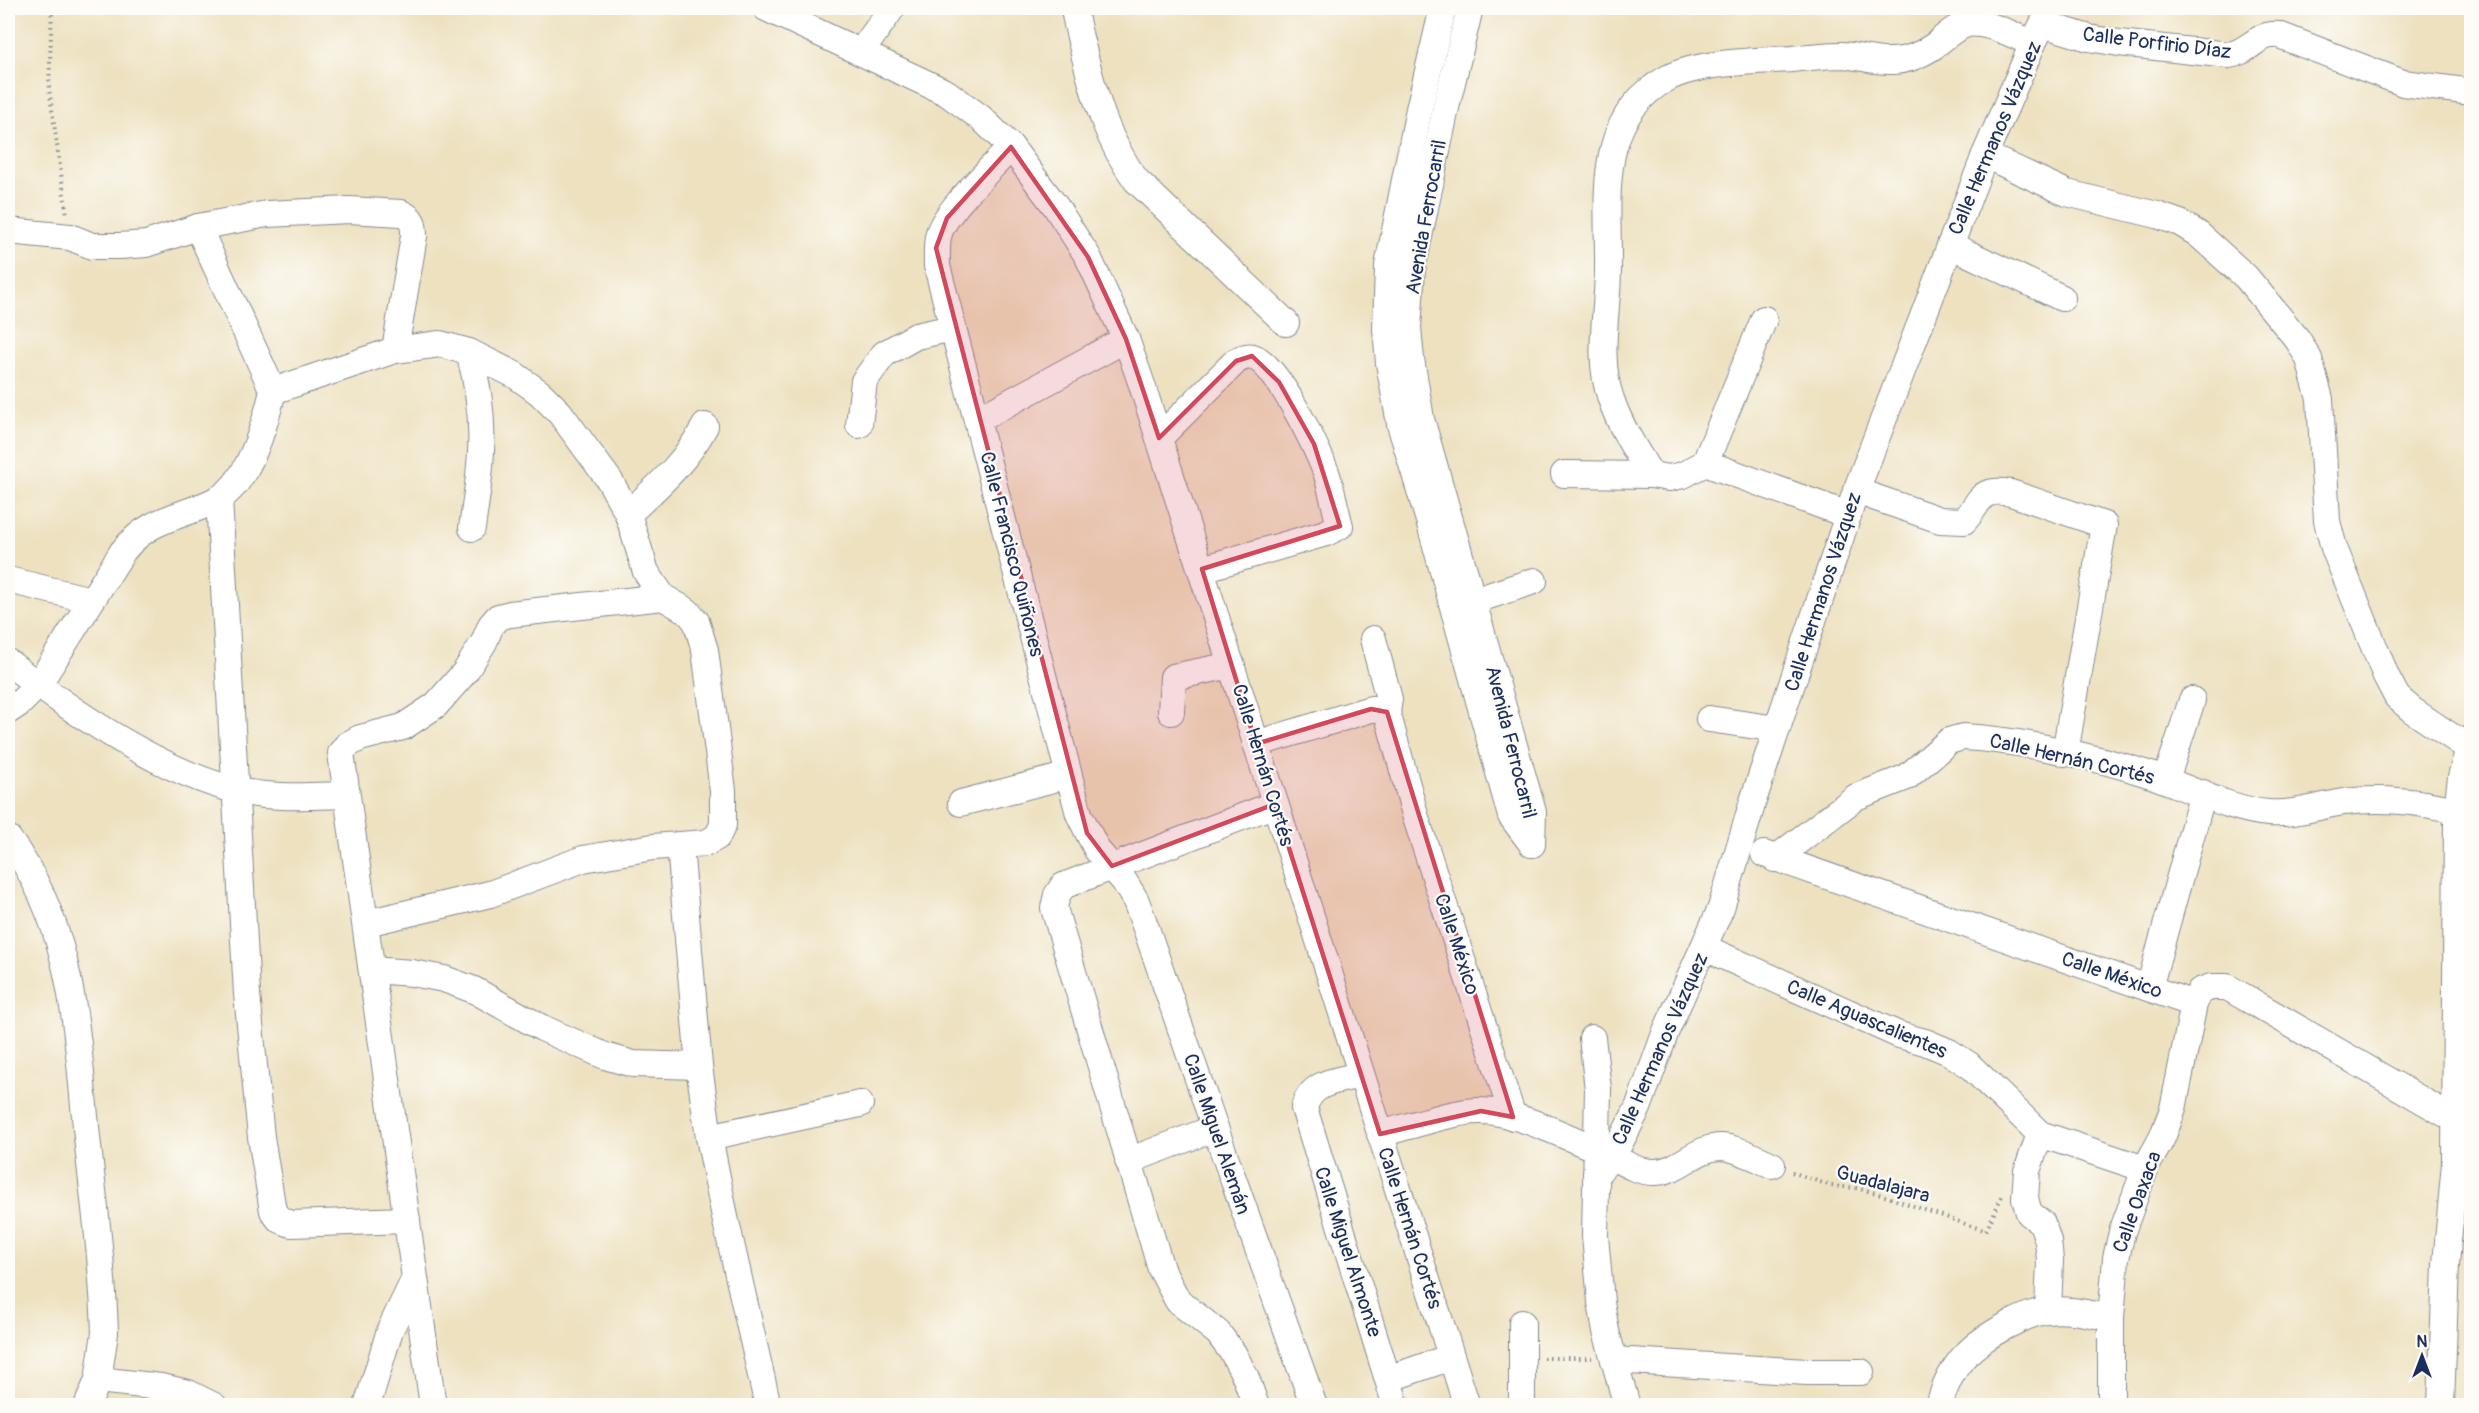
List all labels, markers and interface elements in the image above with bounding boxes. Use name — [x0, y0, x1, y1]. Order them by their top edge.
street label: Calle Porfirio Díaz — [2081, 21, 2233, 65]
street label: Calle Hermanos Vázquez — [1943, 37, 2047, 239]
street label: Avenida Ferrocarril — [1400, 138, 1452, 296]
street label: Calle Francisco Quiñones — [974, 449, 1050, 659]
street label: Calle Hermanos Vázquez — [1779, 489, 1867, 695]
street label: Avenida Ferrocarril — [1480, 663, 1542, 821]
street label: Calle Hernán Cortés — [1226, 681, 1300, 849]
street label: Calle Hernán Cortés — [1987, 728, 2157, 790]
street label: Calle México — [1429, 890, 1485, 998]
street label: Calle México — [2058, 946, 2166, 1004]
street label: Calle Hermanos Vázquez — [1606, 949, 1714, 1149]
street label: Calle Aguascalientes — [1783, 974, 1951, 1064]
street label: Calle Miguel Alemán — [1178, 1050, 1256, 1218]
street label: Calle Hernán Cortés — [1372, 1144, 1448, 1312]
street label: Calle Oaxaca — [2107, 1148, 2167, 1256]
street label: Guadalajara — [1833, 1159, 1933, 1209]
street label: Calle Miguel Almonte — [1309, 1164, 1387, 1340]
north arrow — [2392, 1326, 2452, 1386]
text: N — [2417, 1332, 2428, 1352]

